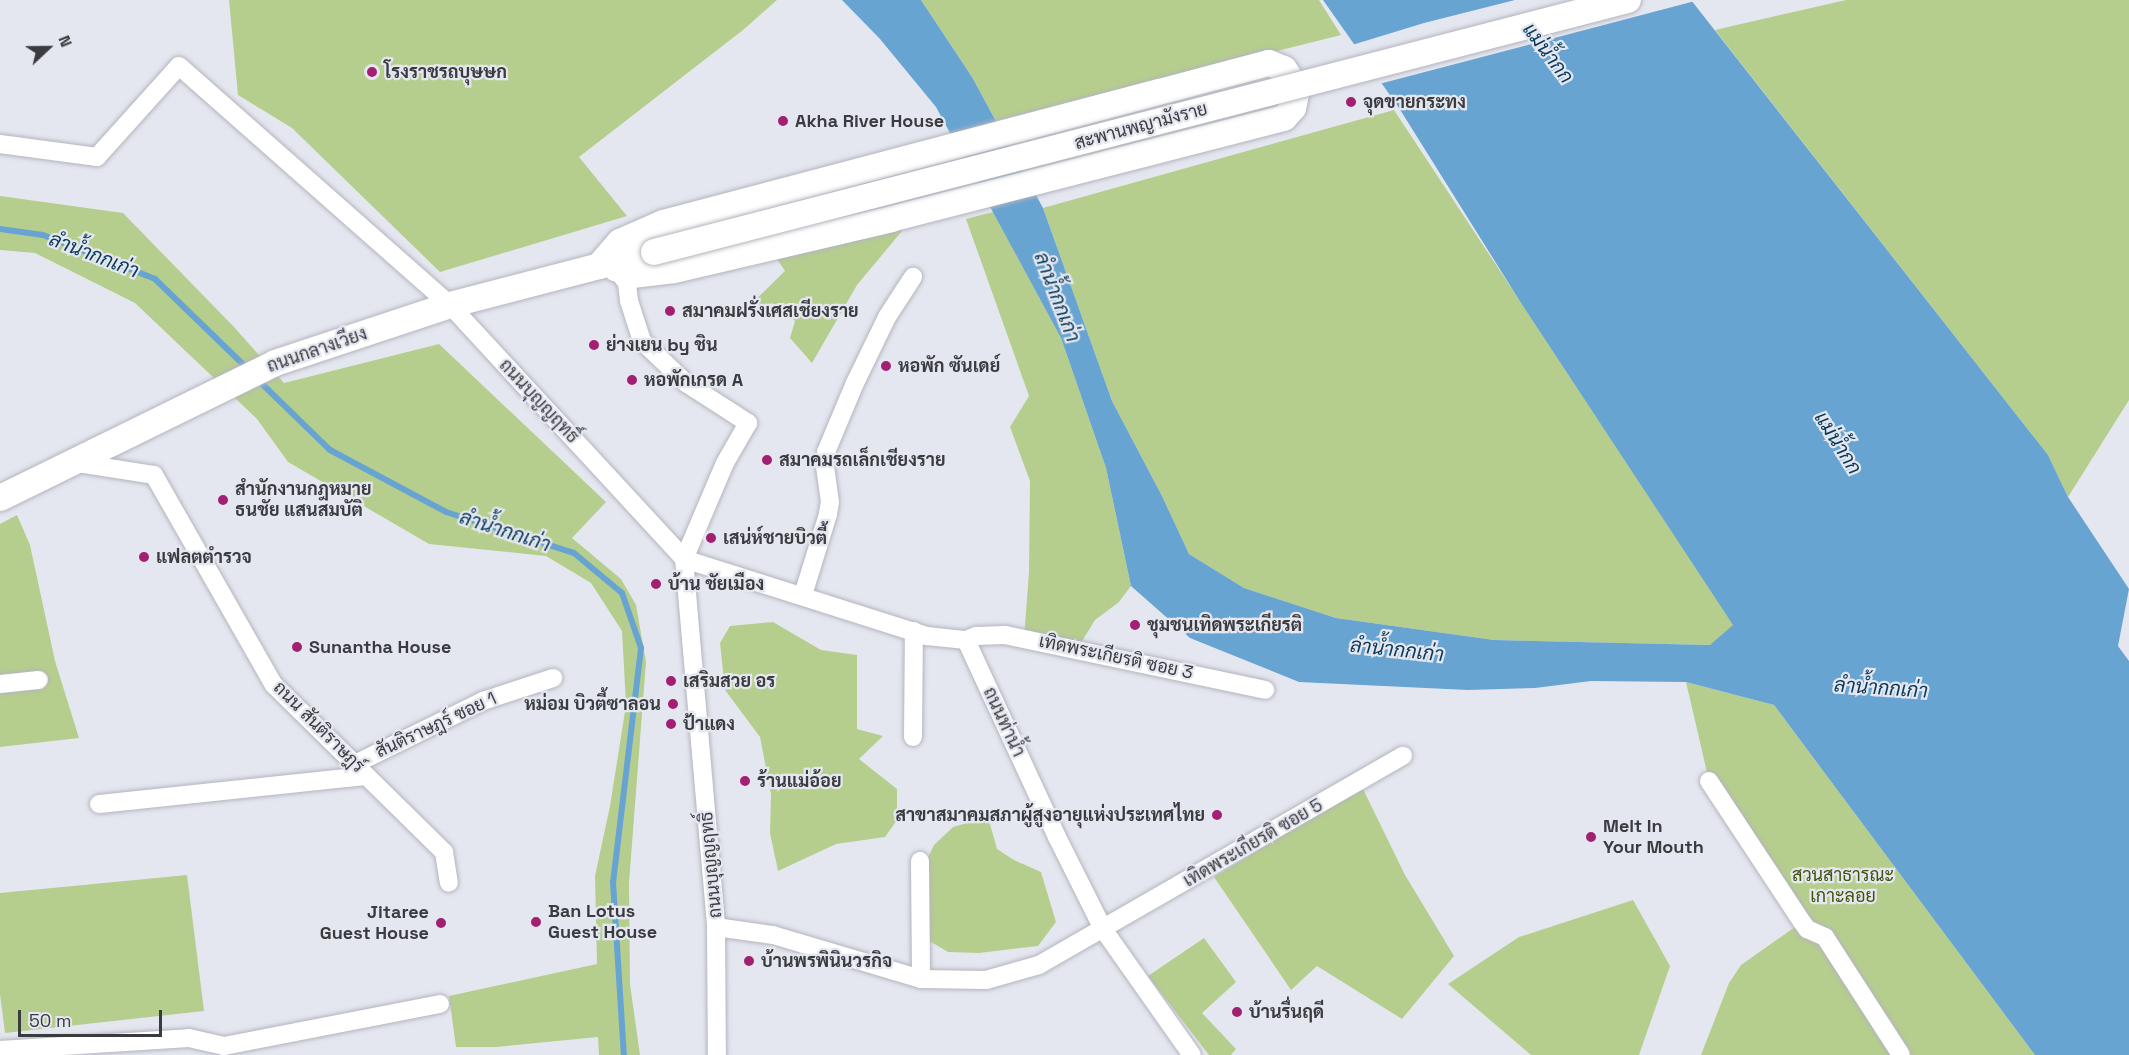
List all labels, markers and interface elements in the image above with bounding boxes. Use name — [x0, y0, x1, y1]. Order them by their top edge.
north arrow — [18, 18, 78, 78]
water label: แม่น้ำกก — [1518, 18, 1578, 88]
text: N — [53, 32, 77, 50]
place label: โรงราชรถบุษษก — [384, 61, 507, 83]
marker: โรงราชรถบุษษก — [365, 65, 379, 79]
place label: จุดขายกระทง — [1363, 91, 1466, 113]
marker: จุดขายกระทง — [1344, 95, 1358, 109]
street label: สะพานพญามังราย — [1072, 98, 1210, 154]
place label: Akha River House — [795, 110, 944, 132]
marker: Akha River House — [776, 114, 790, 128]
water label: ลำน้ำกกเก่า — [46, 227, 142, 283]
water label: ลำน้ำกกเก่า — [1029, 249, 1085, 345]
place label: สมาคมฝรั่งเศสเชียงราย — [682, 300, 859, 322]
marker: สมาคมฝรั่งเศสเชียงราย — [663, 304, 677, 318]
street label: ถนนกลางเวียง — [264, 323, 370, 377]
place label: ย่างเยน by ชิน — [606, 334, 718, 356]
marker: ย่างเยน by ชิน — [587, 338, 601, 352]
street label: ถนนบุญญฤทธิ์ — [495, 355, 583, 447]
place label: หอพัก ซันเดย์ — [898, 355, 1000, 377]
marker: หอพัก ซันเดย์ — [879, 359, 893, 373]
place label: หอพักเกรด A — [644, 369, 743, 391]
marker: หอพักเกรด A — [625, 373, 639, 387]
water label: แม่น้ำกก — [1809, 407, 1867, 479]
place label: สมาคมรถเล็กเชียงราย — [779, 449, 946, 471]
marker: สมาคมรถเล็กเชียงราย — [760, 453, 774, 467]
place label: สำนักงานกฎหมาย ธนชัย แสนสมบัติ — [235, 479, 372, 522]
marker: สำนักงานกฎหมาย ธนชัย แสนสมบัติ — [216, 493, 230, 507]
water label: ลำน้ำกกเก่า — [456, 505, 554, 557]
place label: เสน่ห์ชายบิวตี้ — [723, 527, 827, 549]
marker: เสน่ห์ชายบิวตี้ — [704, 531, 718, 545]
place label: แฟลตตำรวจ — [156, 546, 252, 568]
marker: แฟลตตำรวจ — [137, 550, 151, 564]
place label: บ้าน ชัยเมือง — [668, 573, 764, 595]
marker: บ้าน ชัยเมือง — [649, 577, 663, 591]
place label: ชุมชนเทิดพระเกียรติ — [1147, 614, 1302, 636]
marker: ชุมชนเทิดพระเกียรติ — [1128, 618, 1142, 632]
street label: เทิดพระเกียรติ ซอย 3 — [1037, 630, 1195, 684]
water label: ลำน้ำกกเก่า — [1349, 633, 1445, 667]
place label: Sunantha House — [309, 636, 451, 658]
marker: Sunantha House — [290, 640, 304, 654]
place label: เสริมสวย อร — [683, 670, 775, 692]
water label: ลำน้ำกกเก่า — [1833, 673, 1929, 703]
marker: เสริมสวย อร — [664, 674, 678, 688]
street label: ถนน สันติราษฎร์ — [269, 677, 369, 777]
street label: ถนนท่าน้ำ — [979, 684, 1029, 760]
street label: สันติราษฎร์ ซอย 1 — [372, 688, 500, 762]
place label: หม่อม บิวตี้ซาลอน — [524, 693, 661, 715]
marker: หม่อม บิวตี้ซาลอน — [666, 697, 680, 711]
place label: ป้าแดง — [683, 713, 735, 735]
marker: ป้าแดง — [664, 717, 678, 731]
place label: ร้านแม่อ้อย — [757, 770, 841, 792]
marker: ร้านแม่อ้อย — [738, 774, 752, 788]
street label: เทิดพระเกียรติ ซอย 5 — [1180, 794, 1326, 892]
place label: สาขาสมาคมสภาผู้สูงอายุแห่งประเทศไทย — [895, 804, 1205, 826]
marker: สาขาสมาคมสภาผู้สูงอายุแห่งประเทศไทย — [1210, 808, 1224, 822]
street label: ถนนบุญญฤทธิ์ — [696, 811, 726, 919]
place label: Melt In Your Mouth — [1603, 816, 1704, 858]
marker: Melt In Your Mouth — [1584, 830, 1598, 844]
park label: สวนสาธารณะ เกาะลอย — [1792, 865, 1894, 908]
place label: Ban Lotus Guest House — [548, 901, 657, 944]
place label: Jitaree Guest House — [320, 902, 429, 944]
marker: Ban Lotus Guest House — [529, 915, 543, 929]
marker: Jitaree Guest House — [434, 916, 448, 930]
place label: บ้านพรพินินวรกิจ — [761, 950, 892, 972]
marker: บ้านพรพินินวรกิจ — [742, 954, 756, 968]
scale bar — [21, 998, 165, 1036]
place label: บ้านรื่นฤดี — [1249, 1001, 1324, 1023]
marker: บ้านรื่นฤดี — [1230, 1005, 1244, 1019]
text: 50 m — [29, 1009, 71, 1032]

